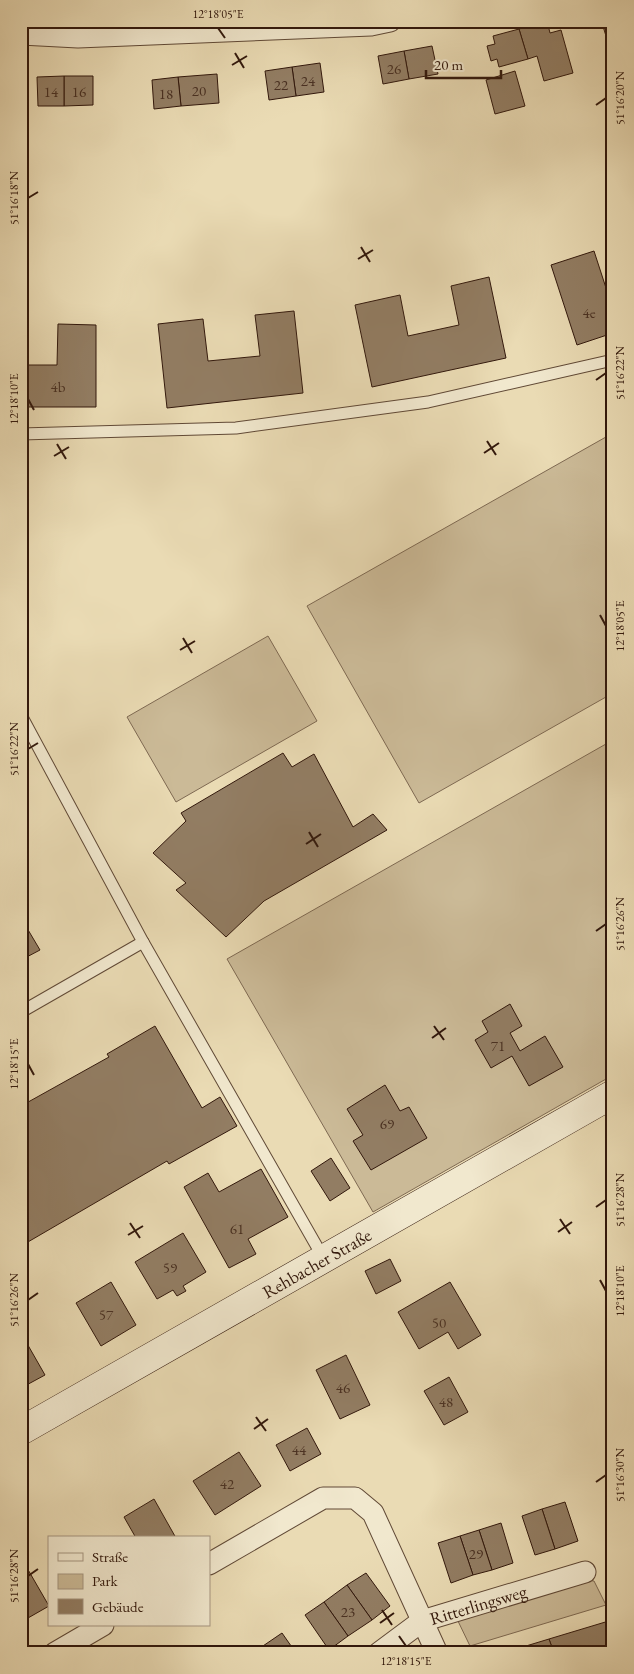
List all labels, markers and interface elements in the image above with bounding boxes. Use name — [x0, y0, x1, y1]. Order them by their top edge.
text: 12°18'05"E — [192, 6, 244, 22]
scale bar — [426, 48, 502, 80]
text: 20 m — [434, 55, 463, 74]
house number: 26 — [387, 59, 401, 78]
house number: 24 — [301, 71, 316, 90]
text: 51°16'20"N — [612, 71, 628, 125]
house number: 22 — [274, 75, 289, 94]
house number: 20 — [192, 81, 206, 100]
house number: 14 — [44, 82, 59, 101]
house number: 16 — [72, 82, 86, 101]
house number: 18 — [159, 84, 173, 103]
text: 51°16'18"N — [6, 171, 22, 225]
house number: 4e — [582, 303, 596, 322]
text: 51°16'22"N — [612, 346, 628, 400]
text: 12°18'10"E — [6, 373, 22, 425]
house number: 4b — [51, 377, 66, 396]
text: 12°18'05"E — [612, 600, 628, 652]
text: 51°16'22"N — [6, 722, 22, 776]
text: 51°16'26"N — [612, 897, 628, 951]
house number: 71 — [491, 1036, 505, 1055]
text: 12°18'15"E — [6, 1038, 22, 1090]
house number: 69 — [380, 1114, 394, 1133]
text: 51°16'28"N — [612, 1173, 628, 1227]
house number: 61 — [230, 1219, 244, 1238]
street label: Rehbacher Straße — [258, 1223, 375, 1303]
house number: 59 — [163, 1258, 177, 1277]
text: 12°18'10"E — [612, 1265, 628, 1317]
text: 51°16'26"N — [6, 1273, 22, 1327]
house number: 57 — [99, 1305, 114, 1324]
house number: 50 — [432, 1313, 446, 1332]
house number: 46 — [336, 1378, 350, 1397]
house number: 48 — [439, 1392, 453, 1411]
house number: 44 — [292, 1440, 307, 1459]
text: 51°16'30"N — [612, 1448, 628, 1502]
house number: 42 — [220, 1474, 235, 1493]
legend — [48, 1536, 210, 1626]
house number: 29 — [469, 1544, 483, 1563]
text: Straße — [92, 1547, 128, 1566]
text: 51°16'28"N — [6, 1549, 22, 1603]
text: Park — [92, 1571, 119, 1590]
street label: Ritterlingsweg — [427, 1579, 529, 1630]
text: Gebäude — [92, 1597, 144, 1616]
house number: 23 — [341, 1602, 355, 1621]
text: 12°18'15"E — [380, 1653, 432, 1669]

